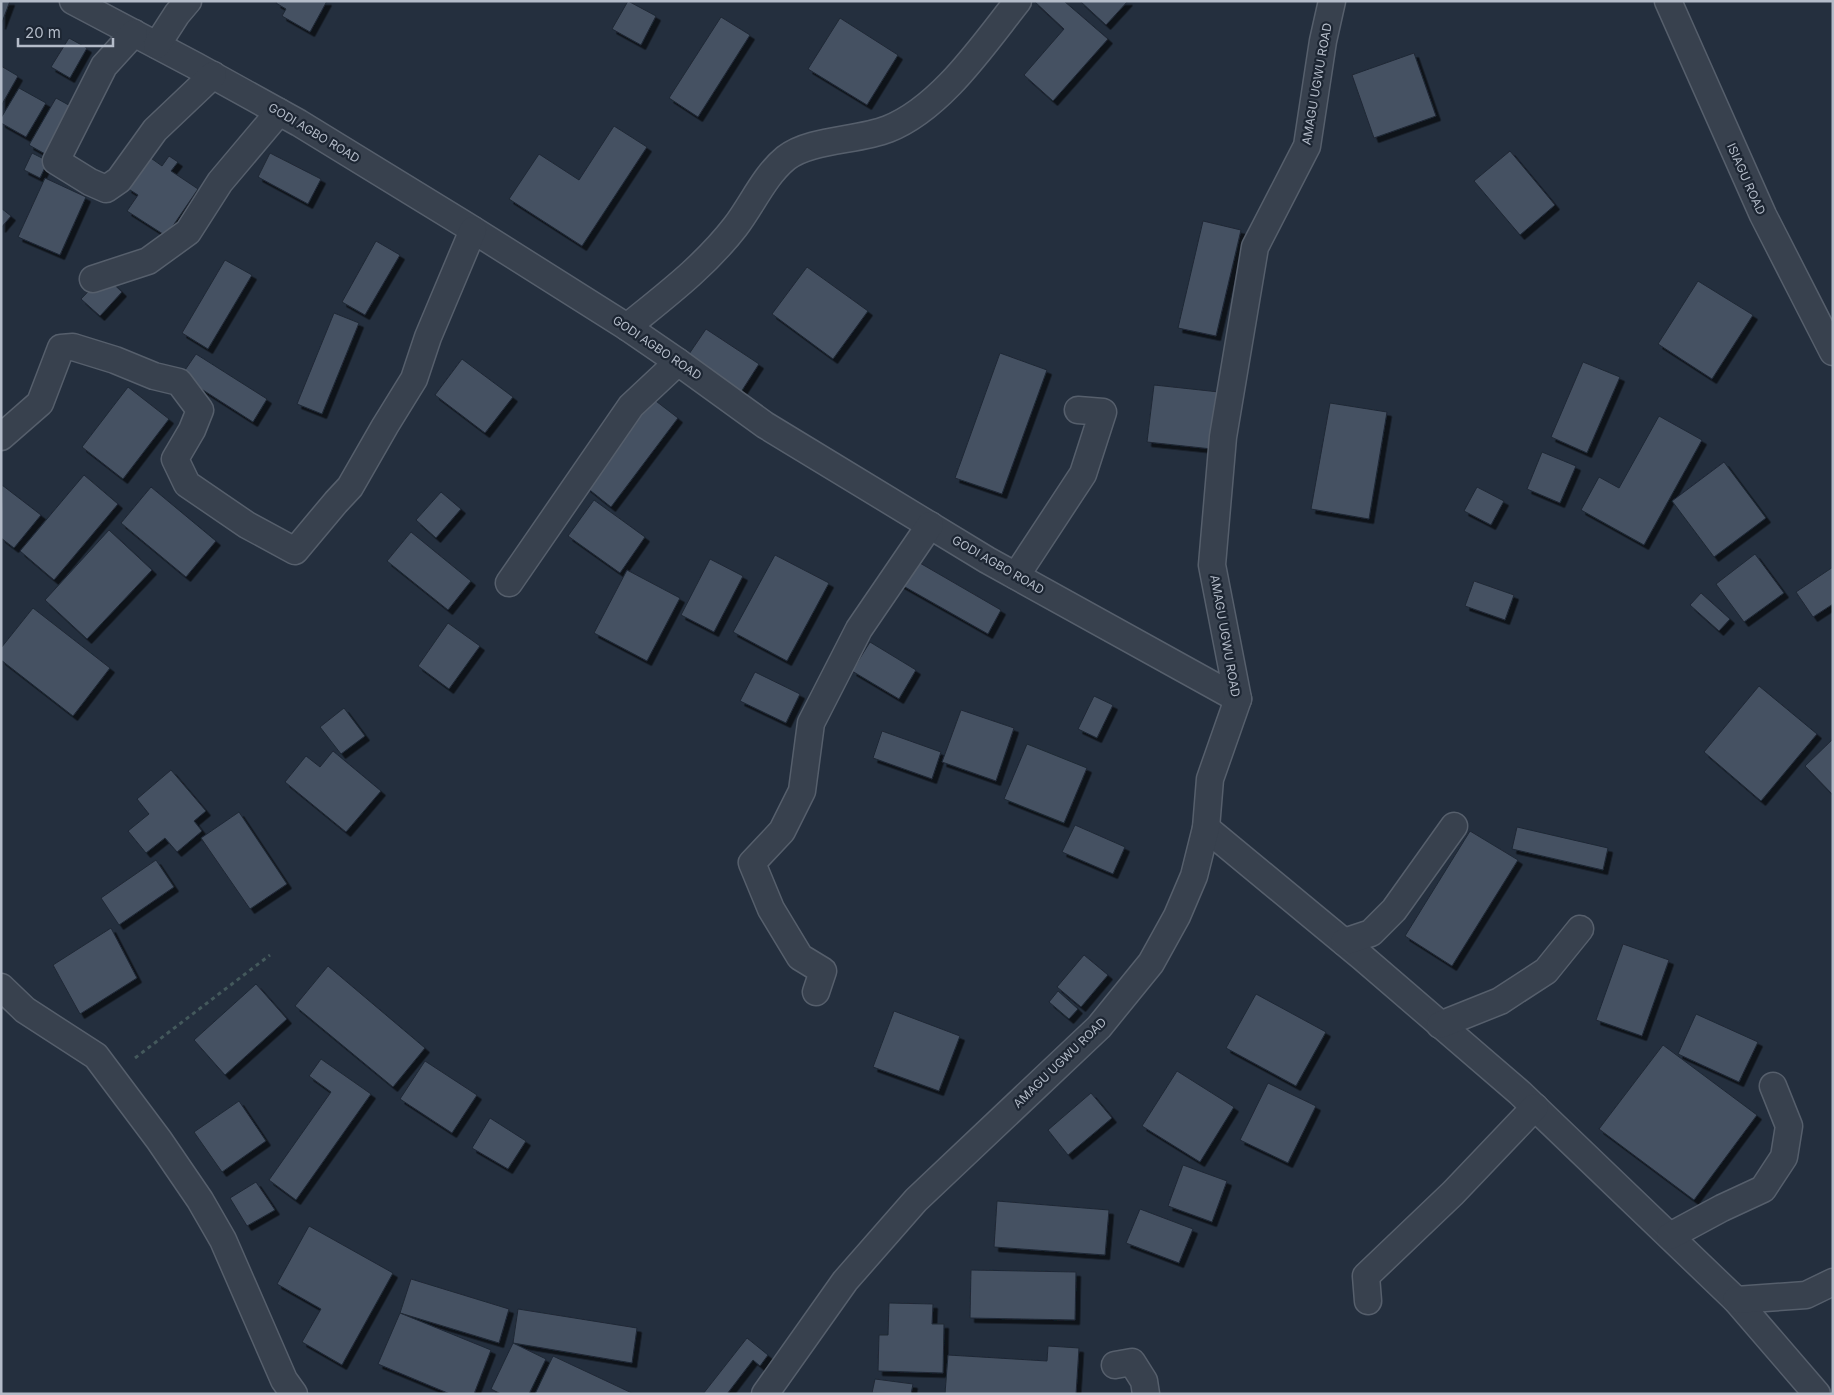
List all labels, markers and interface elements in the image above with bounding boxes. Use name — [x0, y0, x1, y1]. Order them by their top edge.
scale bar — [18, 15, 112, 47]
street label: AMAGU UGWU ROAD — [1298, 22, 1335, 146]
text: 20 m — [25, 23, 61, 42]
street label: GODI AGBO ROAD — [266, 99, 363, 166]
street label: ISIAGU ROAD — [1724, 141, 1769, 217]
street label: GODI AGBO ROAD — [610, 312, 705, 383]
street label: GODI AGBO ROAD — [949, 532, 1047, 597]
street label: AMAGU UGWU ROAD — [1207, 574, 1244, 698]
street label: AMAGU UGWU ROAD — [1010, 1014, 1109, 1111]

